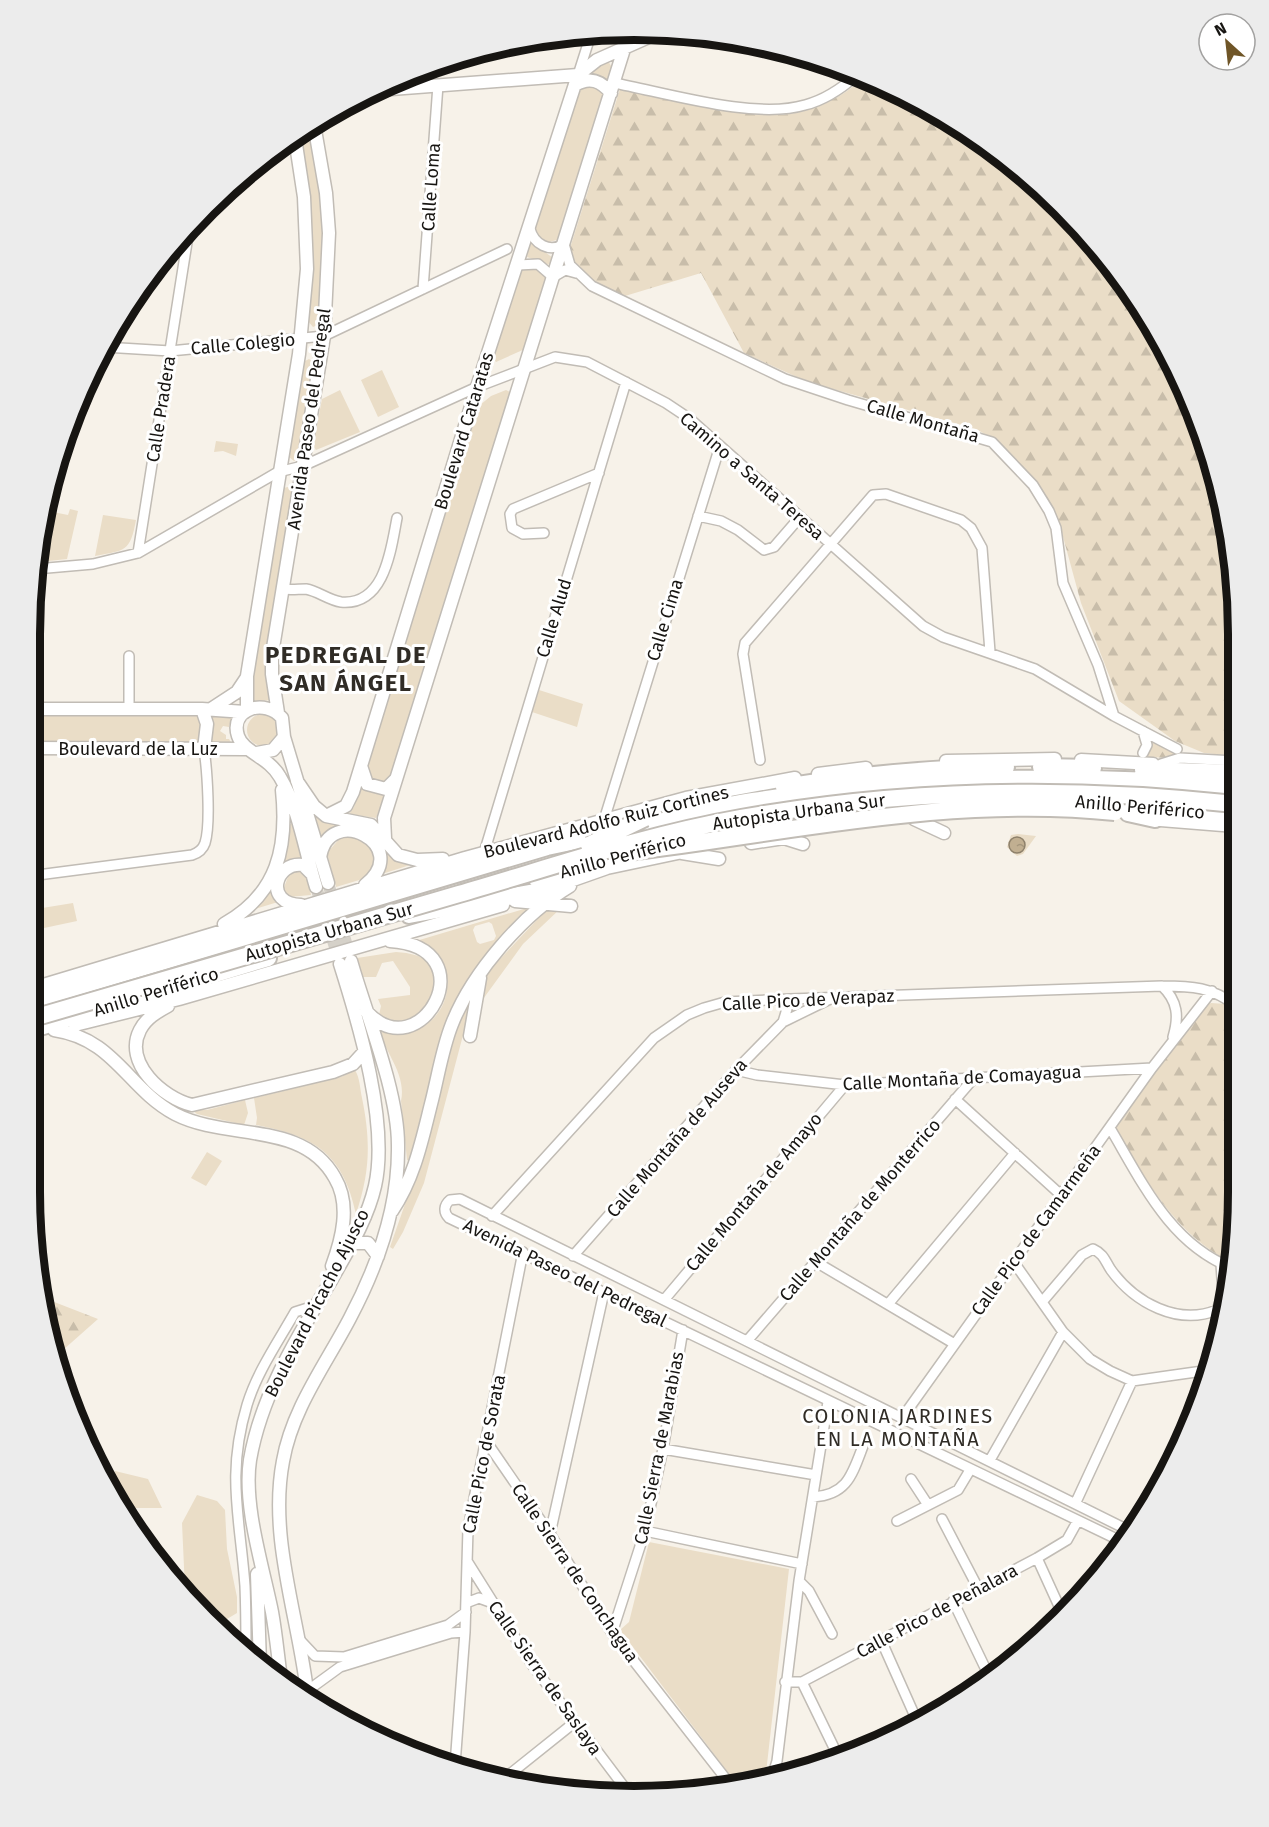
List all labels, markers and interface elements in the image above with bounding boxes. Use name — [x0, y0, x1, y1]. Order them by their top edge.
north arrow — [1197, 12, 1257, 72]
text: N — [1211, 18, 1229, 40]
street label: Calle Loma — [417, 142, 445, 232]
street label: Avenida Paseo del Pedregal — [283, 307, 335, 531]
street label: Calle Colegio — [190, 328, 296, 360]
street label: Boulevard Cataratas — [430, 350, 498, 512]
street label: Calle Pradera — [142, 354, 180, 464]
street label: Calle Montaña — [864, 394, 982, 448]
street label: Camino a Santa Teresa — [675, 407, 829, 545]
street label: Calle Alud — [532, 576, 576, 660]
street label: Calle Cima — [642, 576, 688, 664]
district label: PEDREGAL DE SAN ÁNGEL — [265, 641, 427, 697]
street label: Boulevard de la Luz — [58, 738, 218, 760]
street label: Boulevard Adolfo Ruiz Cortines — [481, 781, 731, 863]
street label: Autopista Urbana Sur — [711, 789, 887, 835]
street label: Anillo Periférico — [1074, 790, 1206, 824]
street label: Anillo Periférico — [557, 829, 689, 883]
street label: Autopista Urbana Sur — [242, 897, 416, 967]
street label: Anillo Periférico — [91, 962, 221, 1022]
street label: Calle Pico de Verapaz — [721, 984, 895, 1016]
street label: Calle Montaña de Auseva — [602, 1054, 752, 1222]
street label: Calle Montaña de Comayagua — [842, 1061, 1082, 1095]
street label: Calle Montaña de Amayo — [681, 1108, 827, 1276]
street label: Calle Montaña de Monterrico — [775, 1114, 945, 1306]
street label: Calle Pico de Camarmeña — [966, 1140, 1106, 1320]
street label: Boulevard Picacho Ajusco — [260, 1205, 374, 1401]
street label: Avenida Paseo del Pedregal — [460, 1214, 670, 1332]
street label: Calle Sierra de Marabias — [629, 1350, 689, 1546]
street label: Calle Pico de Sorata — [458, 1373, 510, 1535]
district label: COLONIA JARDINES EN LA MONTAÑA — [802, 1404, 994, 1451]
street label: Calle Sierra de Conchagua — [507, 1479, 643, 1667]
street label: Calle Pico de Peñalara — [852, 1559, 1022, 1663]
street label: Calle Sierra de Saslaya — [483, 1597, 607, 1759]

